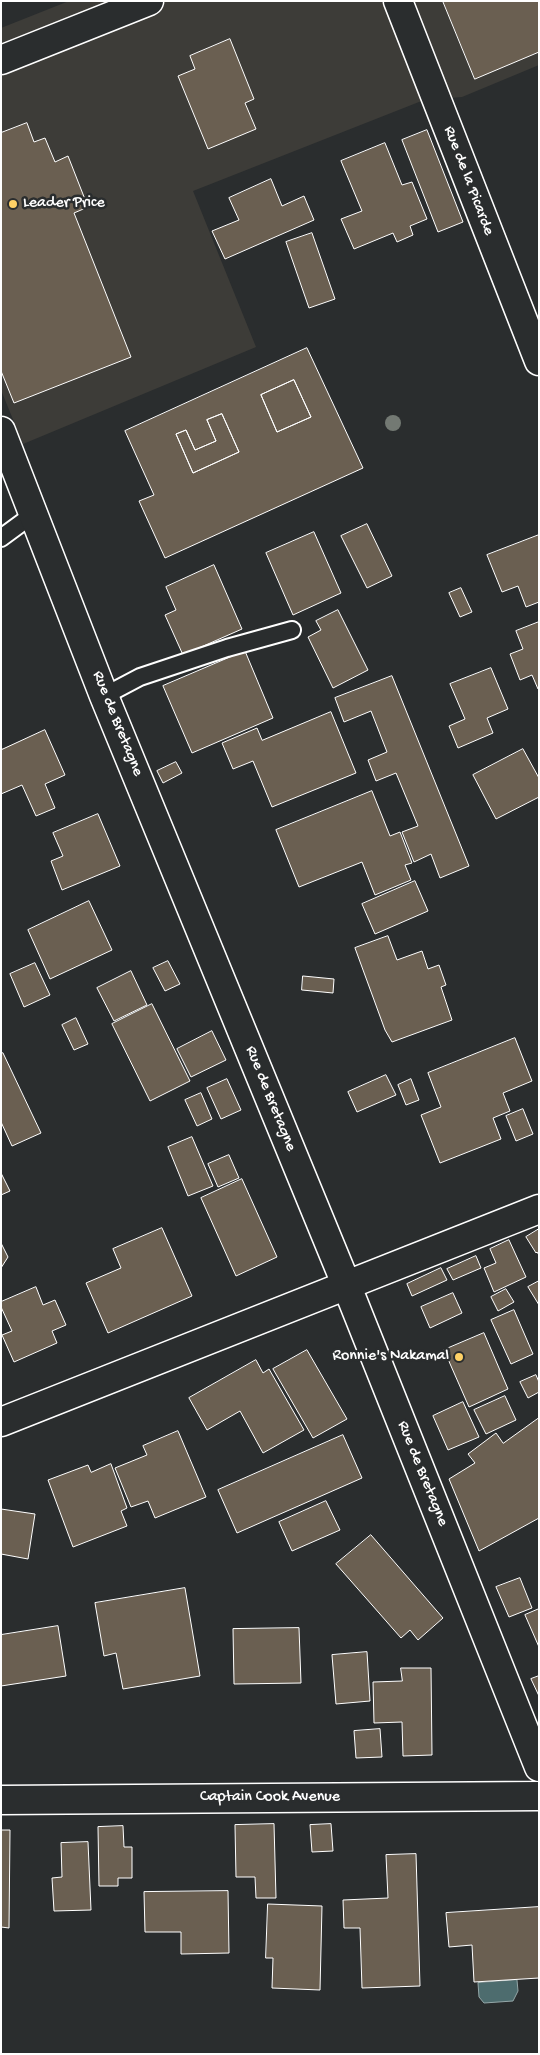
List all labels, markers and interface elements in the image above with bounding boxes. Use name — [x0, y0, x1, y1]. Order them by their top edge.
street label: Rue de la Picarde — [438, 124, 498, 238]
place label: Leader Price — [23, 194, 105, 214]
marker: Leader Price — [7, 198, 19, 210]
street label: Rue de Bretagne — [87, 669, 147, 779]
street label: Rue de Bretagne — [240, 1044, 300, 1154]
place label: Ronnie's Nakamal — [333, 1347, 449, 1367]
marker: Ronnie's Nakamal — [453, 1351, 465, 1363]
street label: Rue de Bretagne — [392, 1419, 452, 1529]
street label: Captain Cook Avenue — [200, 1788, 340, 1808]

